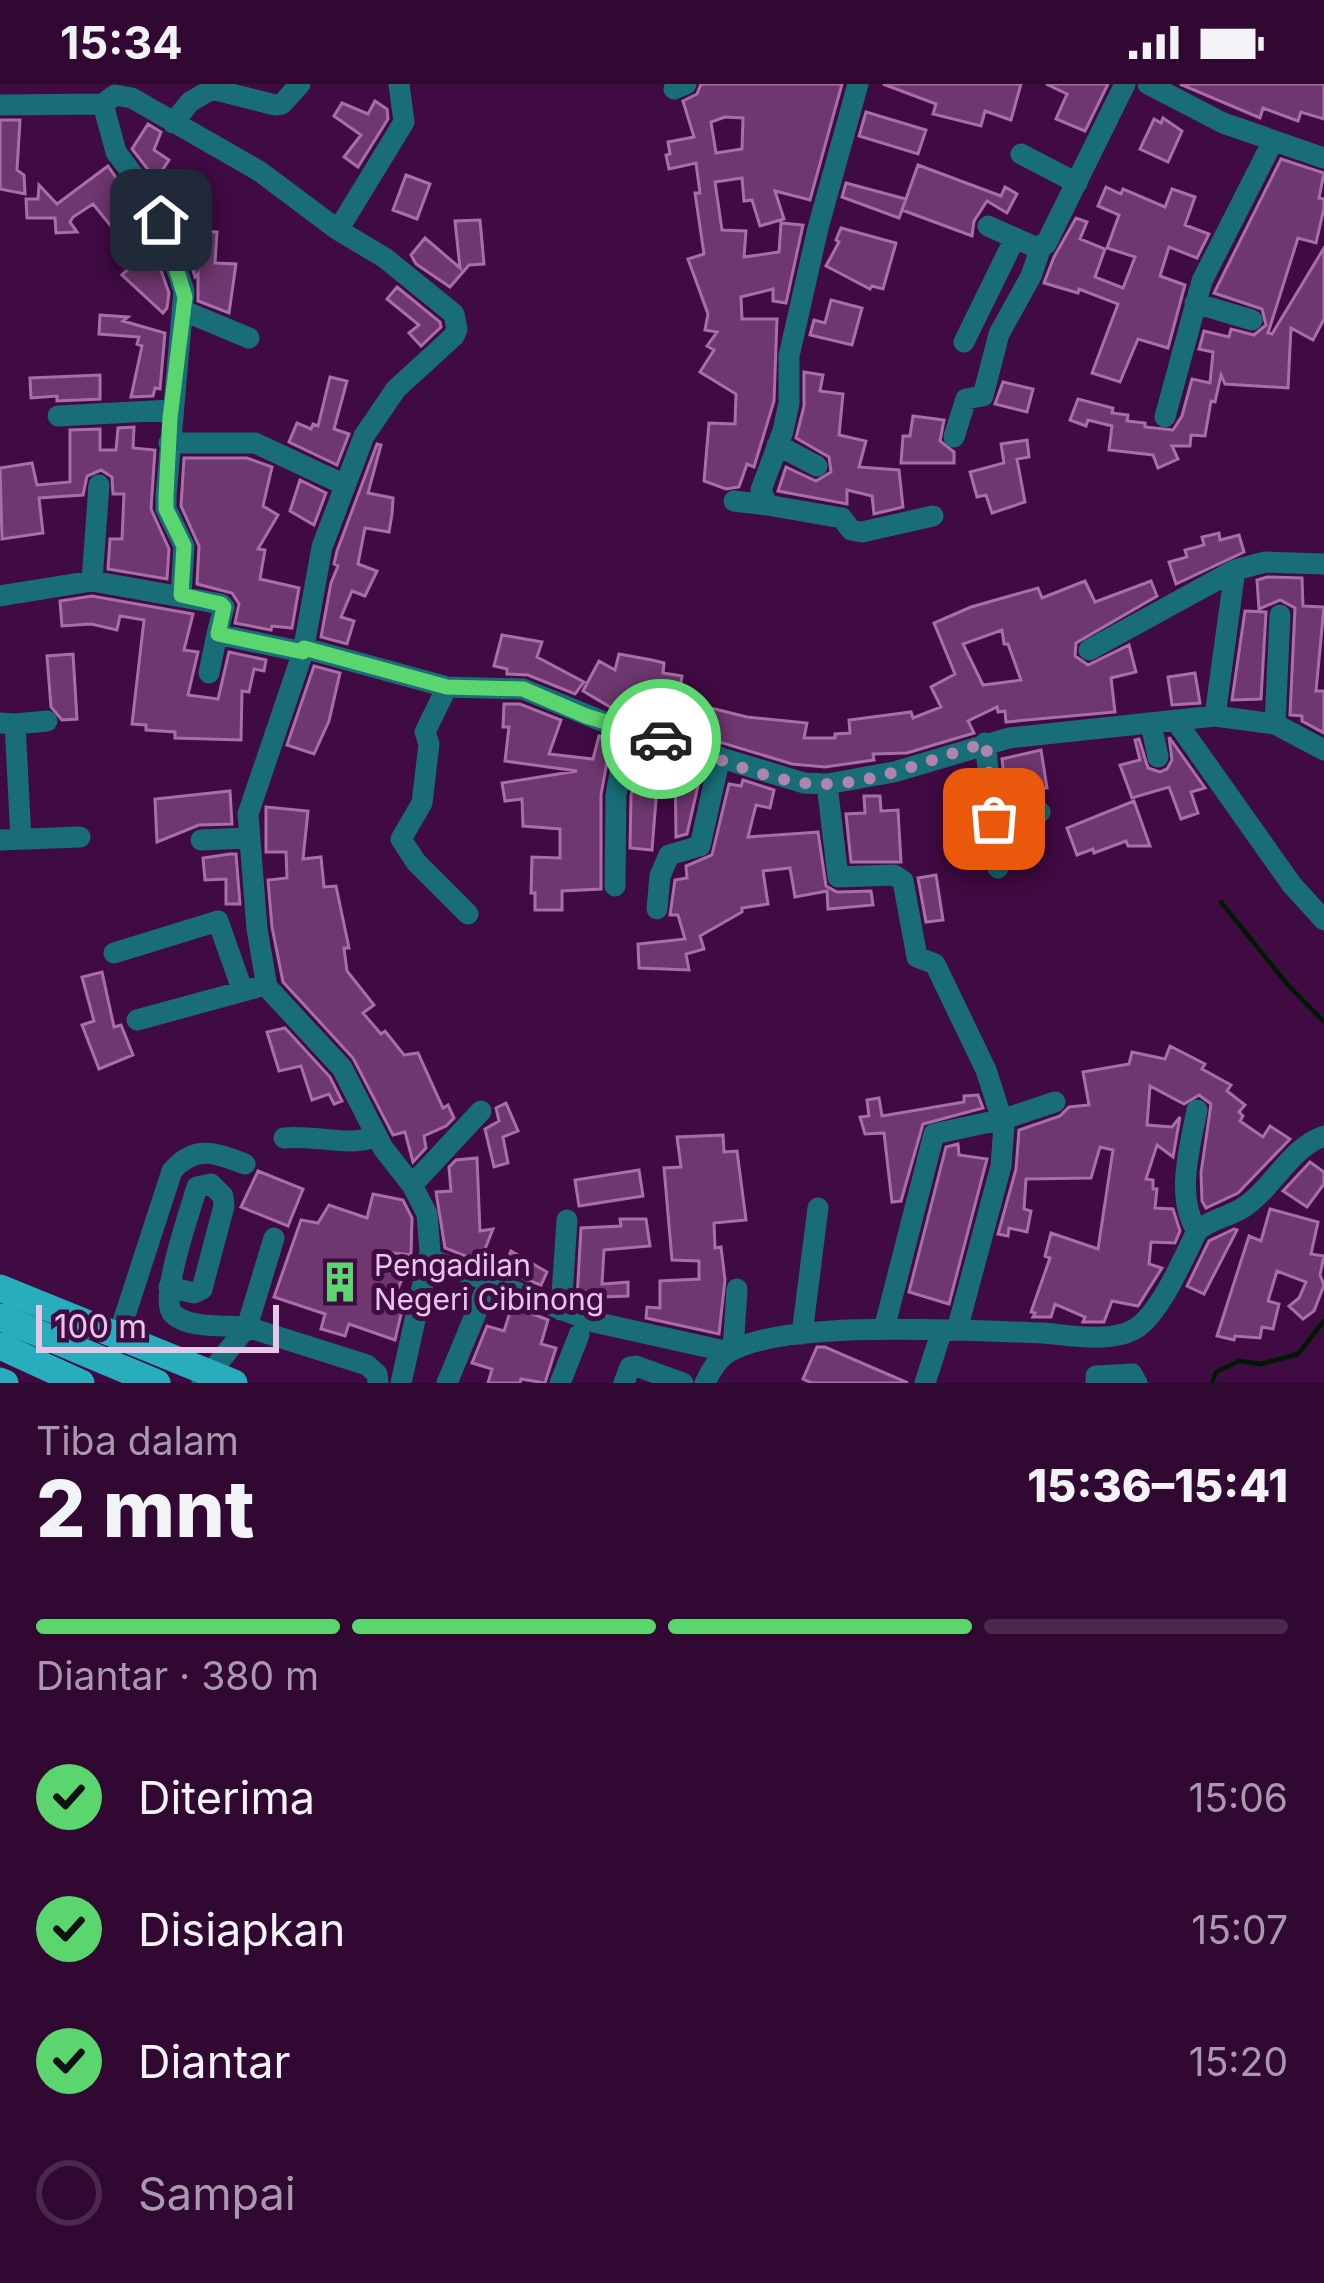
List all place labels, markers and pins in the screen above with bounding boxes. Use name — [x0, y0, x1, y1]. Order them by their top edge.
pin — [110, 169, 212, 271]
pin — [943, 768, 1045, 870]
place label: Pengadilan Negeri Cibinong — [374, 1247, 604, 1317]
building icon: Pengadilan Negeri Cibinong — [317, 1259, 363, 1305]

